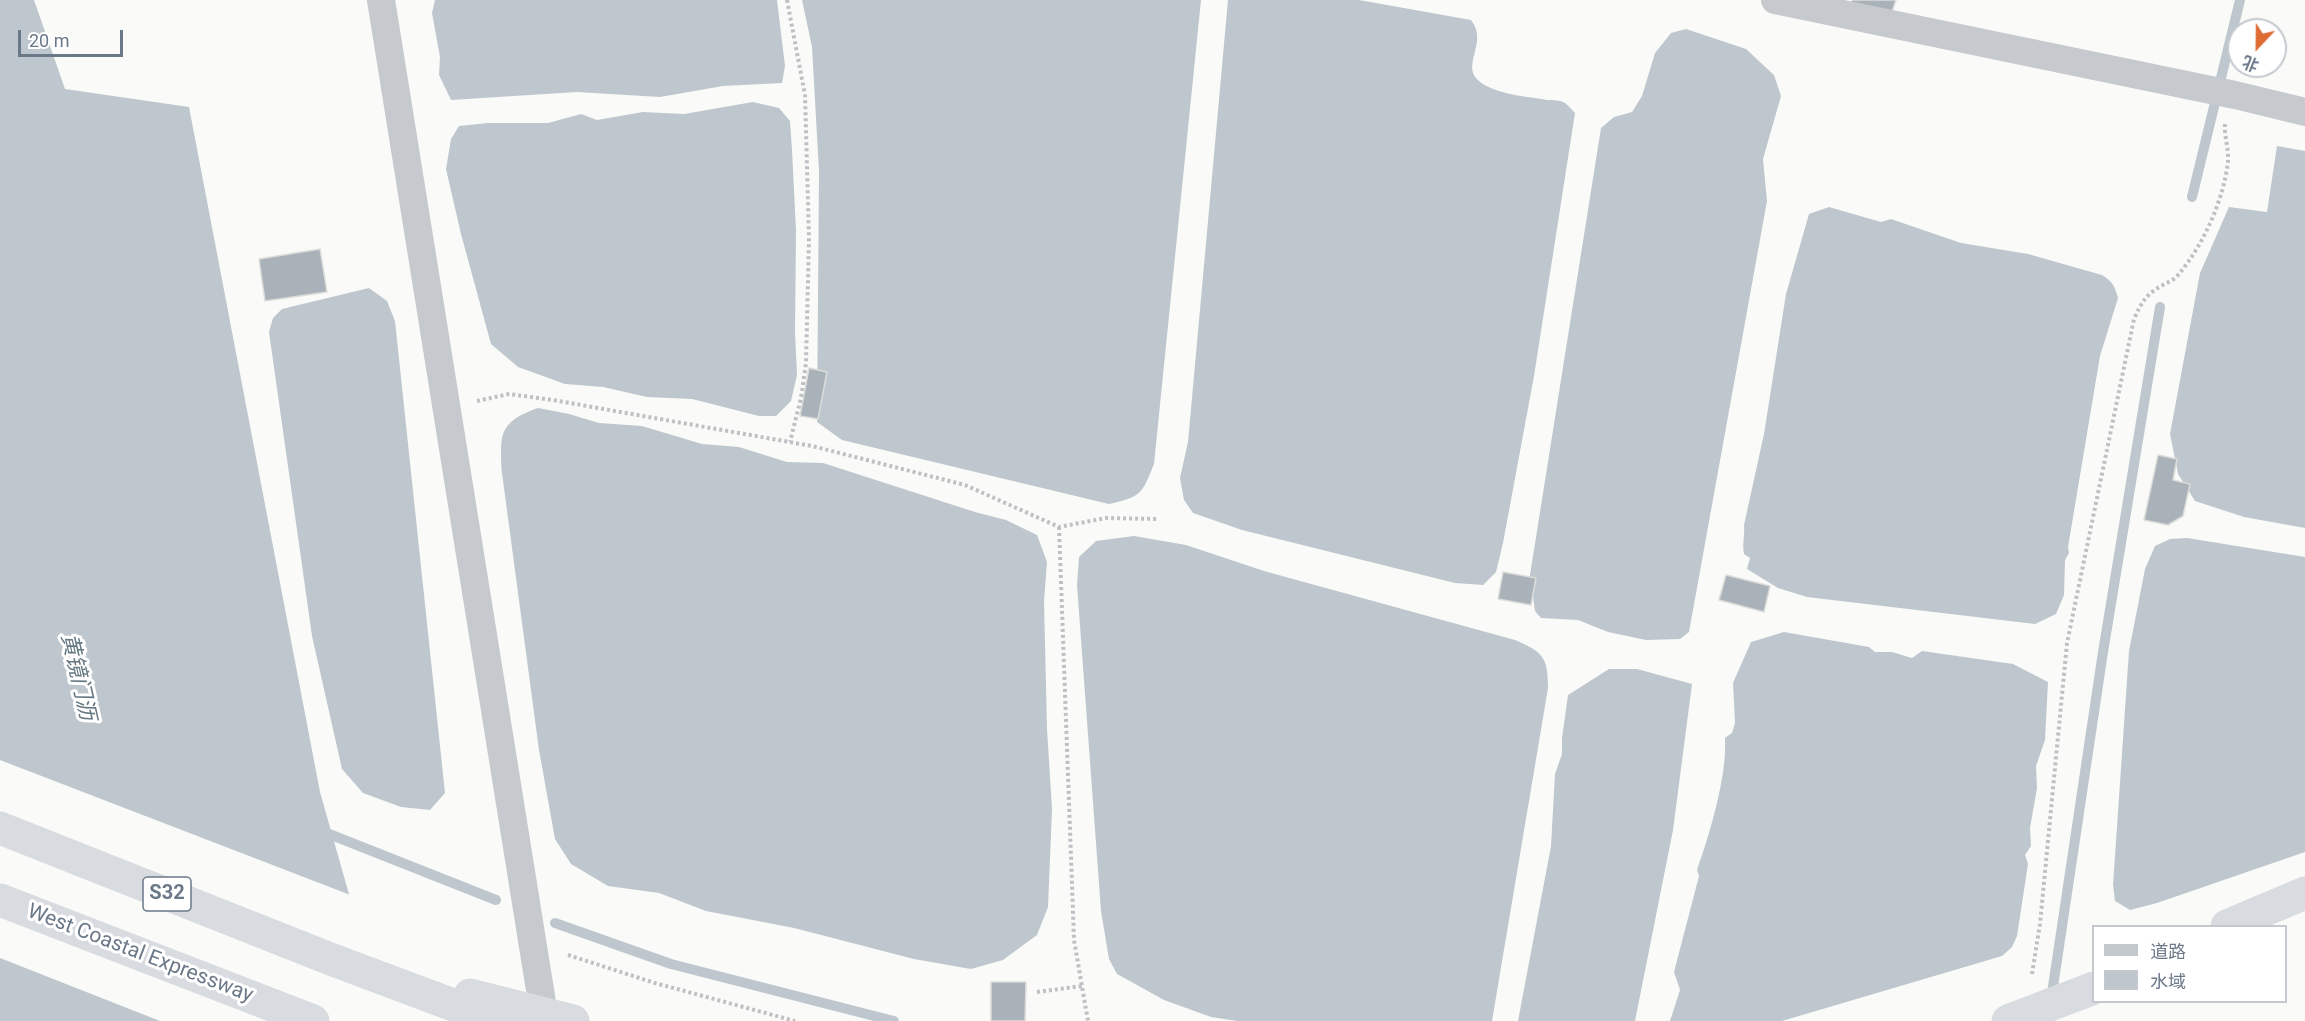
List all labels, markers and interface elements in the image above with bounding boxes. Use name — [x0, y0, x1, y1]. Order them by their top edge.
scale bar — [21, 18, 126, 56]
north arrow — [2227, 18, 2287, 78]
text: 20 m — [29, 30, 69, 51]
text: 北 — [2240, 51, 2262, 75]
water label: 黄镜门沥 — [54, 631, 100, 723]
road number: S32 — [143, 877, 191, 911]
street label: West Coastal Expressway — [24, 899, 256, 1009]
legend — [2092, 925, 2287, 1003]
text: 道路 — [2150, 941, 2186, 962]
text: 水域 — [2150, 971, 2186, 992]

